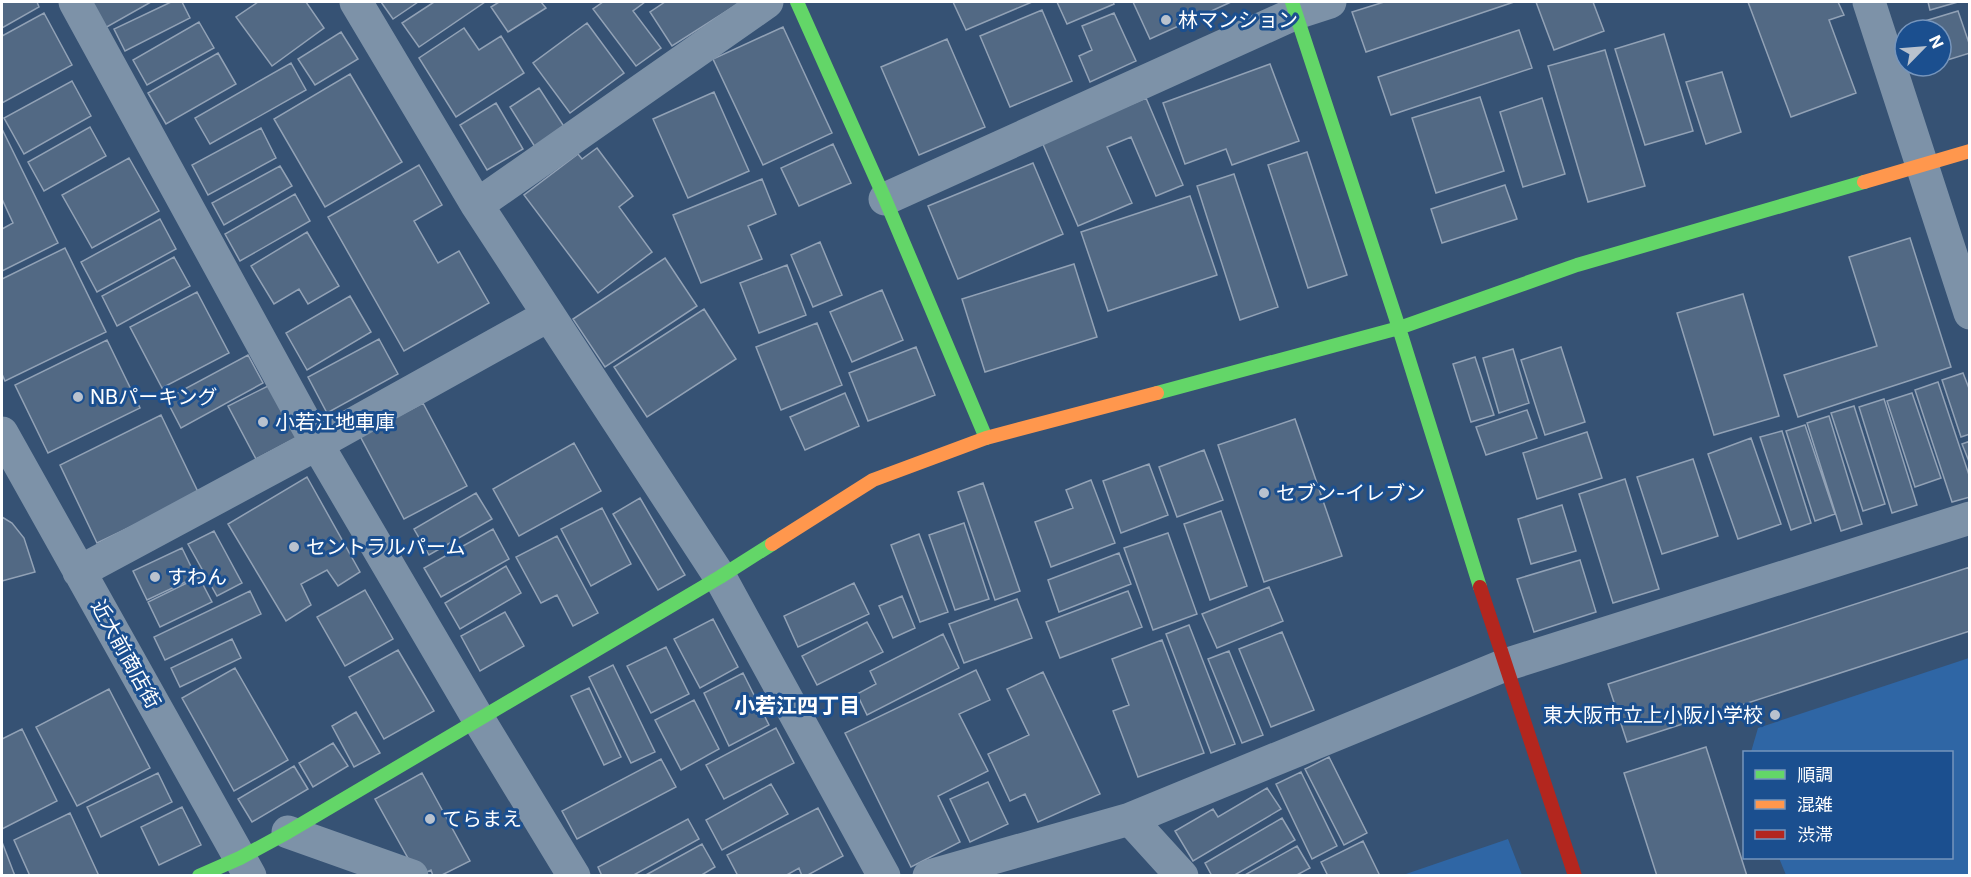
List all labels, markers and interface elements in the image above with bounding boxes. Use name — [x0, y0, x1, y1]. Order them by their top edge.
place label: 林マンション — [1178, 8, 1298, 32]
marker: 林マンション — [1159, 13, 1173, 27]
north arrow — [1893, 18, 1953, 78]
text: N — [1925, 32, 1948, 51]
place label: NBパーキング — [90, 385, 218, 409]
marker: NBパーキング — [71, 390, 85, 404]
place label: 小若江地車庫 — [275, 410, 395, 434]
marker: 小若江地車庫 — [256, 415, 270, 429]
place label: セブン-イレブン — [1276, 481, 1425, 505]
marker: セブン-イレブン — [1257, 486, 1271, 500]
place label: セントラルパーム — [306, 535, 465, 559]
marker: セントラルパーム — [287, 540, 301, 554]
place label: すわん — [167, 565, 227, 589]
marker: すわん — [148, 570, 162, 584]
street label: 近大前商店街 — [86, 596, 166, 712]
district label: 小若江四丁目 — [734, 693, 860, 718]
place label: 東大阪市立上小阪小学校 — [1543, 703, 1763, 727]
marker: 東大阪市立上小阪小学校 — [1768, 708, 1782, 722]
legend — [1743, 751, 1953, 859]
text: 順調 — [1797, 764, 1833, 785]
text: 混雑 — [1797, 794, 1833, 815]
place label: てらまえ — [442, 807, 522, 831]
marker: てらまえ — [423, 812, 437, 826]
text: 渋滞 — [1797, 824, 1833, 845]

